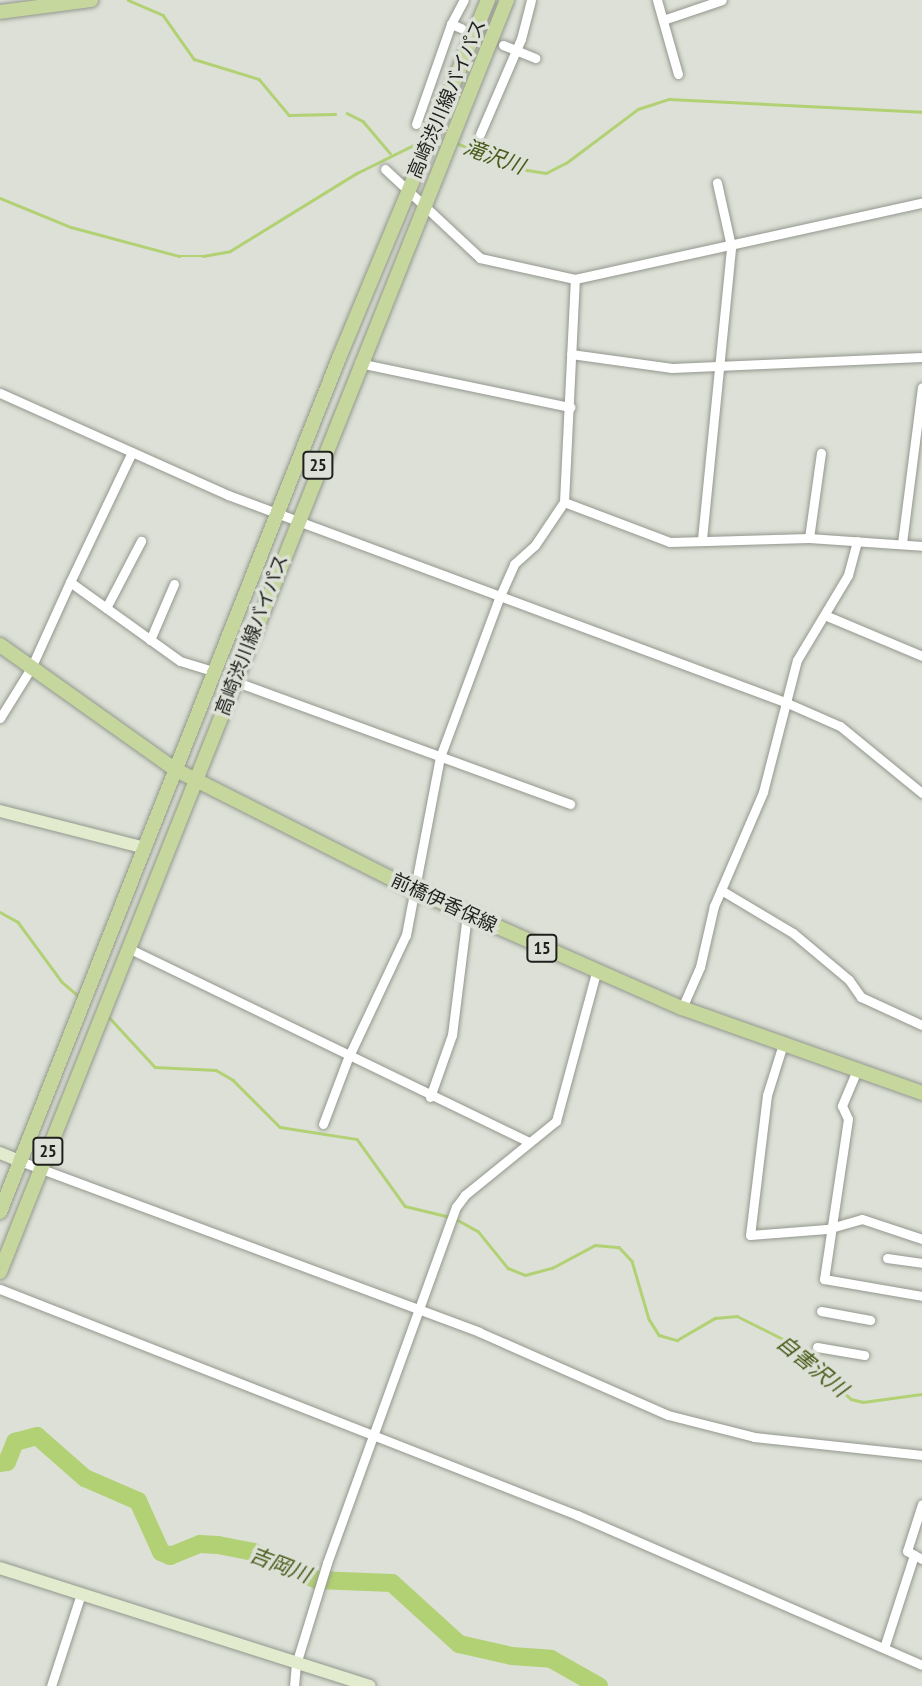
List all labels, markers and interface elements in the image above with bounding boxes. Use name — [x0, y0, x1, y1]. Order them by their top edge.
street label: 高崎渋川線バイパス — [403, 16, 491, 182]
water label: 滝沢川 — [460, 134, 528, 180]
road number: 25 — [302, 450, 334, 480]
street label: 高崎渋川線バイパス — [211, 551, 293, 719]
street label: 前橋伊香保線 — [388, 869, 500, 937]
road number: 15 — [526, 933, 558, 962]
road number: 25 — [32, 1136, 64, 1166]
water label: 自害沢川 — [771, 1330, 853, 1402]
water label: 吉岡川 — [246, 1542, 314, 1588]

